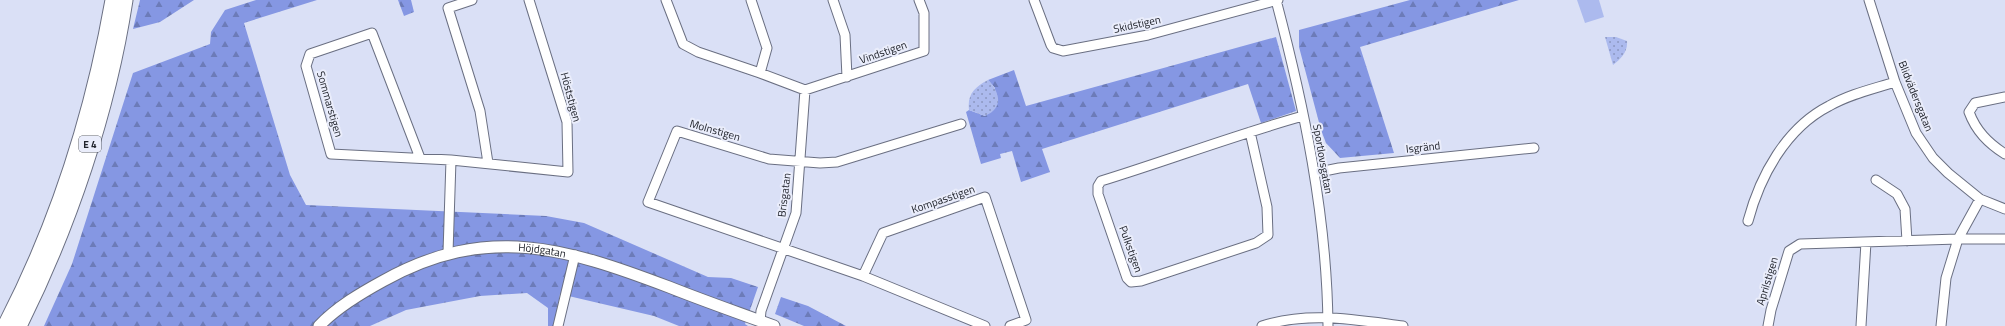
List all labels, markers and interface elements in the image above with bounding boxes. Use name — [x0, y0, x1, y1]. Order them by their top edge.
street label: Skidstigen — [1112, 11, 1162, 37]
street label: Vindstigen — [857, 36, 909, 68]
street label: Blidvädersgatan — [1895, 58, 1937, 134]
street label: Sommarstigen — [313, 69, 347, 139]
street label: Höststigen — [557, 70, 585, 124]
street label: Molnstigen — [688, 115, 742, 145]
street label: Sportlovsgatan — [1309, 123, 1337, 195]
road number: E 4 — [79, 136, 101, 152]
street label: Isgränd — [1405, 137, 1441, 157]
street label: Brisgatan — [773, 172, 795, 218]
street label: Kompasstigen — [909, 181, 977, 217]
street label: Pulkstigen — [1115, 223, 1147, 275]
street label: Höjdgatan — [518, 239, 568, 262]
street label: Aprilstigen — [1752, 255, 1782, 307]

